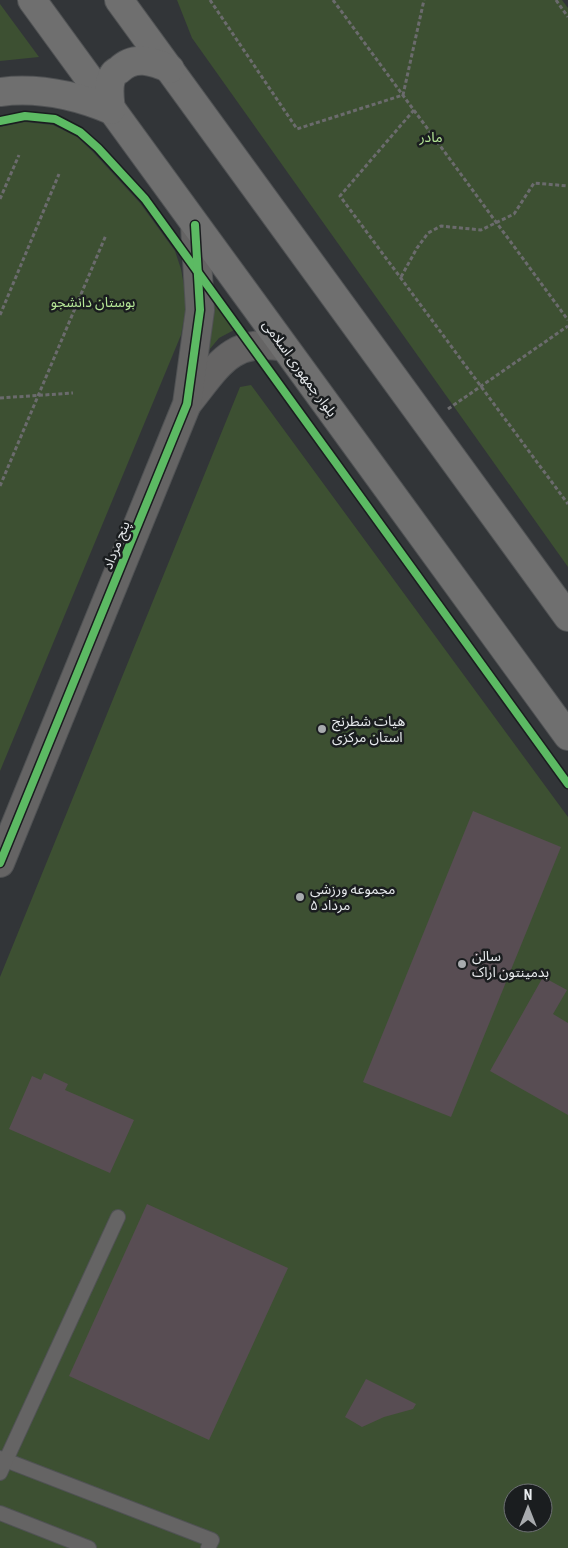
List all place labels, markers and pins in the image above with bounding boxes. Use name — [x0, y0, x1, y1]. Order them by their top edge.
place label: هیات شطرنج استان مرکزی — [332, 713, 405, 746]
marker: هیات شطرنج استان مرکزی — [316, 723, 328, 735]
place label: مجموعه ورزشی ۵ مرداد — [310, 881, 395, 914]
marker: مجموعه ورزشی ۵ مرداد — [294, 891, 306, 903]
place label: سالن بدمینتون اراک — [472, 948, 549, 981]
marker: سالن بدمینتون اراک — [456, 958, 468, 970]

